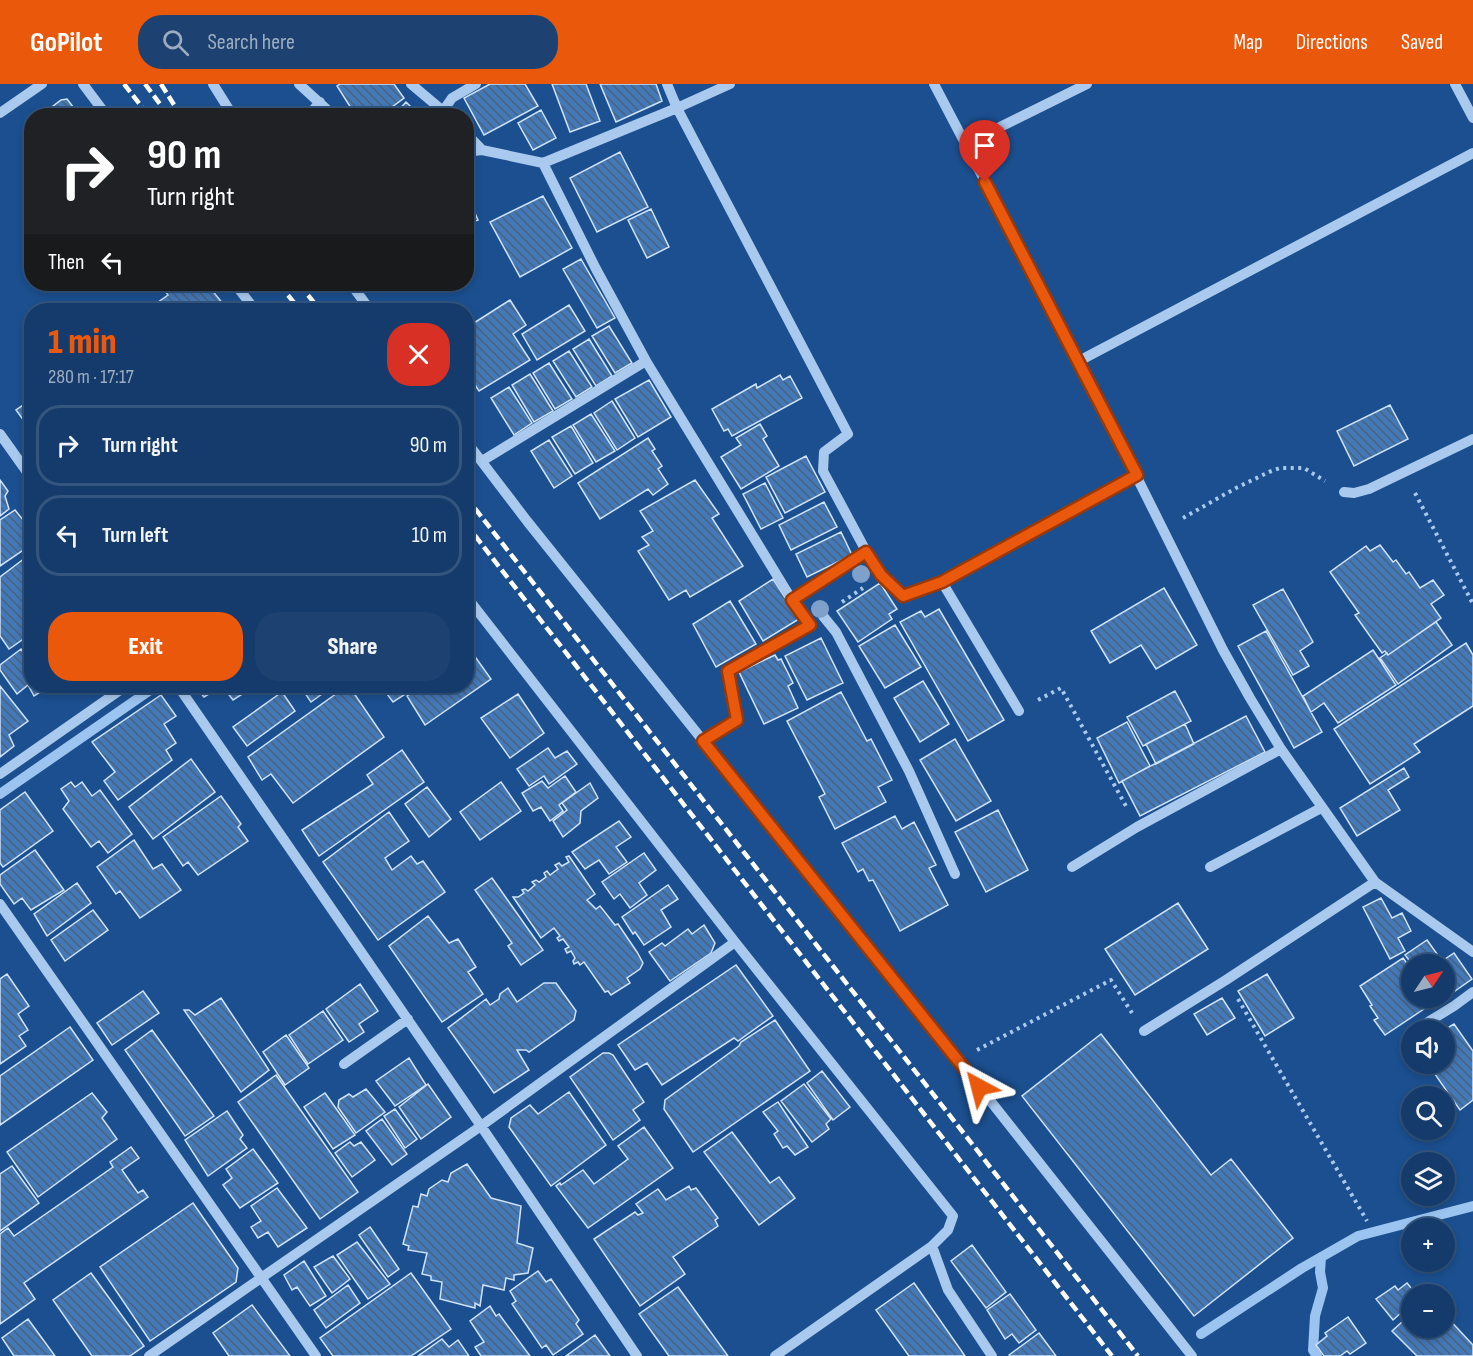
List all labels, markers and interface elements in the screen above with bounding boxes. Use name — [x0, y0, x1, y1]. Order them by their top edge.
search box — [138, 15, 558, 69]
text: GoPilot — [30, 26, 102, 59]
icon: search — [159, 26, 192, 59]
text: Search here — [207, 29, 295, 56]
text: Map — [1233, 30, 1263, 55]
text: Directions — [1296, 30, 1368, 55]
text: Saved — [1401, 30, 1443, 55]
pin — [959, 120, 1010, 182]
icon: arrive — [968, 129, 1001, 162]
text: 90 m — [147, 130, 221, 181]
icon: right — [48, 132, 126, 210]
text: Turn right — [147, 181, 234, 213]
icon: left — [96, 246, 129, 279]
text: Then — [48, 249, 84, 276]
text: 1 min — [48, 321, 116, 364]
button: close — [387, 323, 450, 386]
text: 280 m · 17:17 — [48, 365, 134, 389]
icon: right — [51, 429, 84, 462]
text: Turn right — [102, 432, 178, 459]
text: 90 m — [410, 432, 447, 459]
icon: left — [51, 519, 84, 552]
text: Turn left — [102, 522, 168, 549]
text: 10 m — [412, 522, 447, 549]
button: Exit — [48, 612, 243, 681]
button: Share — [255, 612, 450, 681]
north arrow — [1401, 954, 1455, 1008]
map controls — [1401, 954, 1455, 1338]
button: sound — [1401, 1020, 1455, 1074]
position arrow — [947, 1055, 1011, 1119]
button: search — [1401, 1086, 1455, 1140]
button: layers — [1401, 1152, 1455, 1206]
button: + — [1401, 1218, 1455, 1272]
button: − — [1401, 1284, 1455, 1338]

